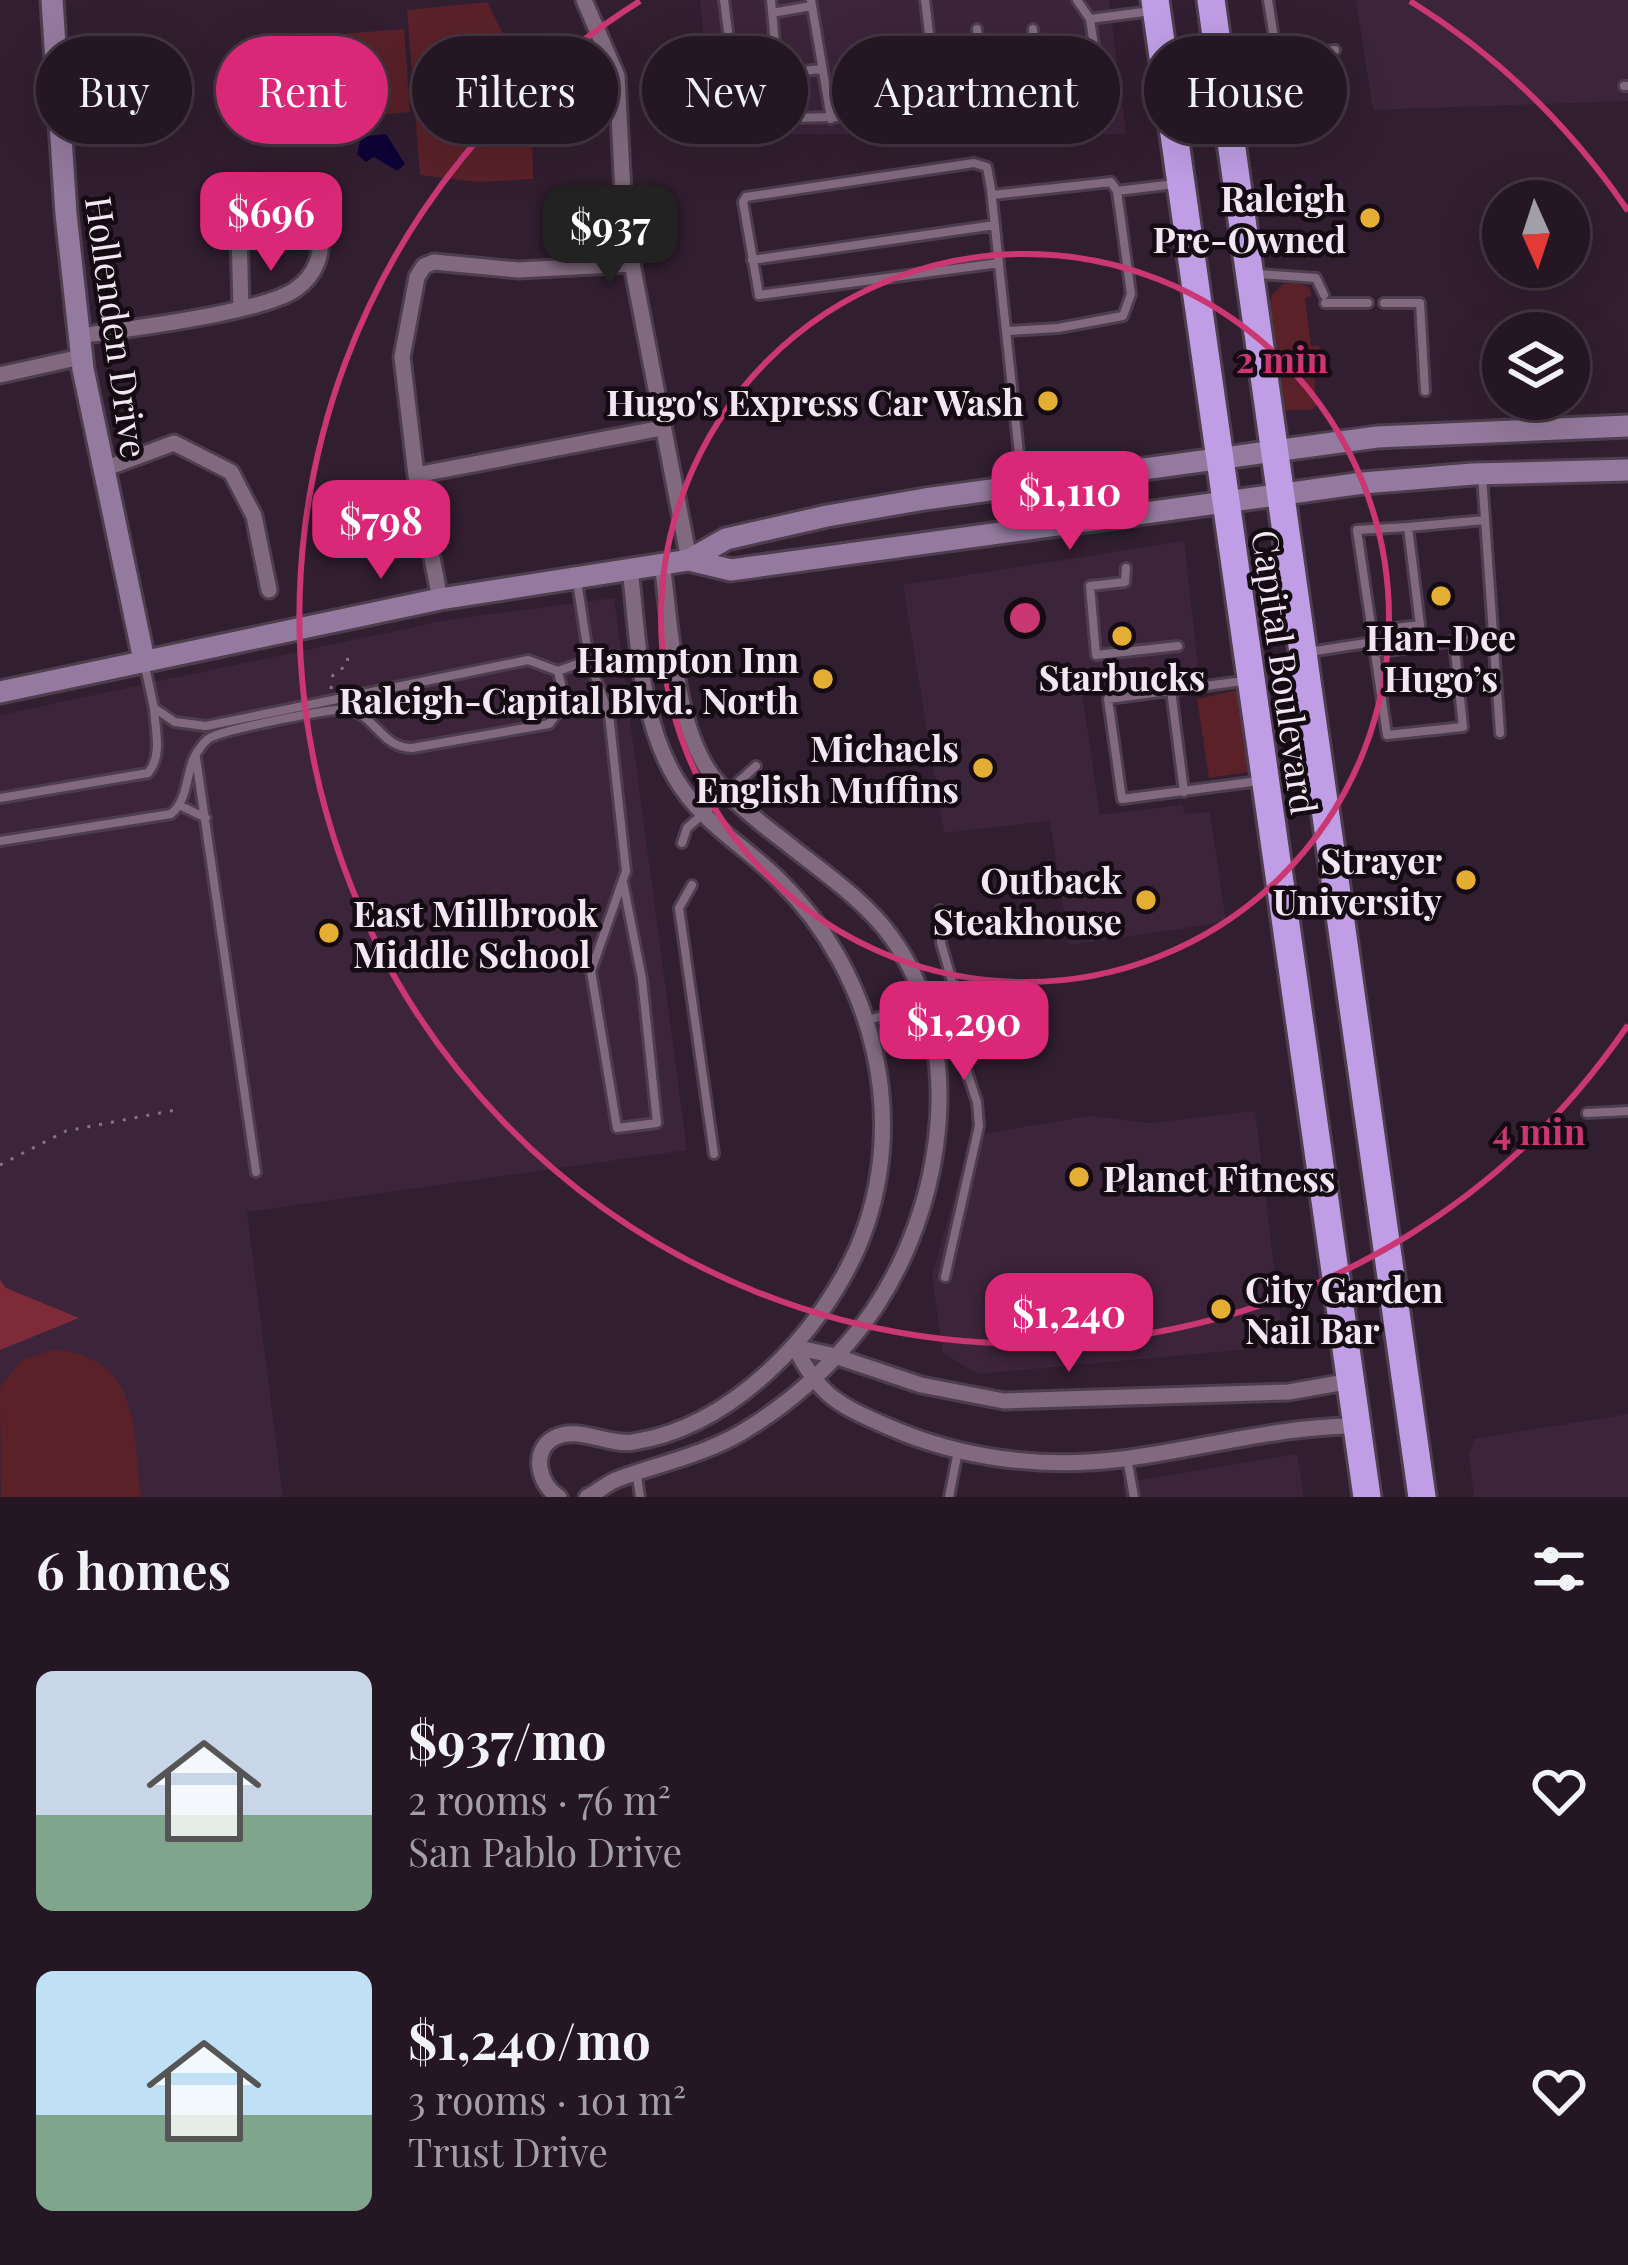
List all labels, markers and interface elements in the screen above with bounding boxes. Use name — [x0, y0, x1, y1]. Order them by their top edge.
chip: Buy — [36, 36, 192, 144]
chip: Rent — [216, 36, 388, 144]
chip: Filters — [412, 36, 618, 144]
chip: New — [642, 36, 808, 144]
chip: Apartment — [832, 36, 1120, 144]
chip: House — [1144, 36, 1347, 144]
pin: $696 — [200, 172, 342, 274]
place label: Raleigh Pre-Owned — [1153, 173, 1346, 262]
north arrow — [1482, 180, 1590, 288]
map controls — [1482, 180, 1590, 420]
text: $696 — [227, 185, 315, 237]
pin: $937 — [539, 185, 681, 287]
street label: Hollenden Drive — [76, 193, 160, 461]
text: $937 — [570, 198, 650, 250]
marker: Raleigh Pre-Owned — [1357, 205, 1383, 231]
button: layers — [1482, 312, 1590, 420]
text: 2 min — [1236, 334, 1328, 382]
place label: Hugo's Express Car Wash — [606, 377, 1024, 425]
marker: Hugo's Express Car Wash — [1035, 388, 1061, 414]
pin: $1,110 — [972, 451, 1168, 553]
text: $1,110 — [1019, 464, 1121, 516]
pin: $798 — [310, 480, 452, 582]
text: $798 — [339, 493, 423, 545]
street label: Capital Boulevard — [1242, 527, 1330, 817]
marker: Han-Dee Hugo’s — [1428, 583, 1454, 609]
centre of rings — [1004, 597, 1046, 639]
place label: Han-Dee Hugo’s — [1366, 612, 1516, 701]
marker: Starbucks — [1109, 623, 1135, 649]
place label: Hampton Inn Raleigh-Capital Blvd. North — [339, 634, 799, 723]
place label: Starbucks — [1039, 652, 1205, 700]
marker: Hampton Inn Raleigh-Capital Blvd. North — [810, 666, 836, 692]
place label: Michaels English Muffins — [696, 723, 959, 812]
marker: Michaels English Muffins — [970, 755, 996, 781]
place label: Strayer University — [1273, 835, 1442, 924]
place label: Outback Steakhouse — [933, 855, 1123, 944]
marker: Strayer University — [1453, 867, 1479, 893]
marker: Outback Steakhouse — [1133, 887, 1159, 913]
place label: East Millbrook Middle School — [353, 888, 599, 977]
marker: East Millbrook Middle School — [316, 920, 342, 946]
pin: $1,290 — [866, 981, 1062, 1083]
text: $1,290 — [906, 994, 1022, 1046]
text: 4 min — [1492, 1106, 1586, 1154]
place label: Planet Fitness — [1103, 1153, 1335, 1201]
marker: Planet Fitness — [1066, 1164, 1092, 1190]
place label: City Garden Nail Bar — [1245, 1264, 1443, 1353]
pin: $1,240 — [971, 1273, 1167, 1375]
text: $1,240 — [1012, 1286, 1126, 1338]
marker: City Garden Nail Bar — [1208, 1296, 1234, 1322]
text: 6 homes — [36, 1535, 231, 1603]
icon: filters — [1526, 1536, 1592, 1602]
text: $937/mo — [408, 1705, 607, 1773]
icon: home — [132, 1719, 276, 1863]
icon: heart — [1526, 1758, 1592, 1824]
text: 2 rooms · 76 m² — [408, 1773, 671, 1825]
text: San Pablo Drive — [408, 1825, 682, 1877]
text: $1,240/mo — [408, 2005, 651, 2073]
icon: home — [132, 2019, 276, 2163]
icon: heart — [1526, 2058, 1592, 2124]
text: 3 rooms · 101 m² — [408, 2073, 686, 2125]
text: Trust Drive — [408, 2125, 608, 2177]

